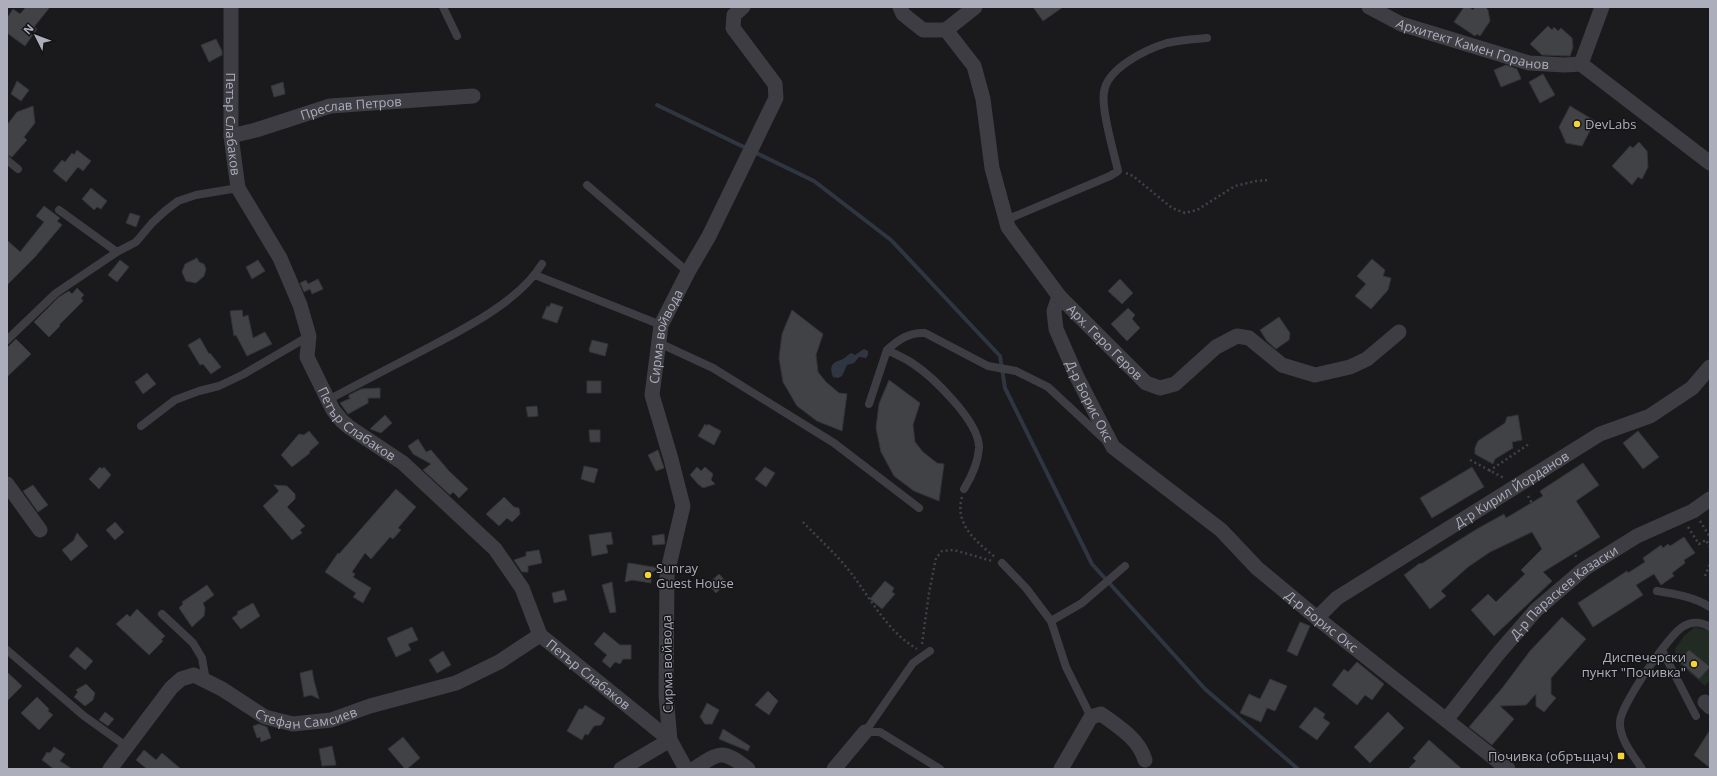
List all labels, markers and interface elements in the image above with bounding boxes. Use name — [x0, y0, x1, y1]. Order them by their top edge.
street label: Архитект Камен Горанов — [1393, 14, 1549, 73]
north arrow — [16, 16, 56, 56]
text: N — [20, 21, 37, 37]
street label: Петър Слабаков — [222, 72, 245, 176]
street label: Преслав Петров — [298, 92, 402, 124]
place label: DevLabs — [1585, 115, 1636, 133]
marker: DevLabs — [1572, 119, 1582, 129]
street label: Сирма войвода — [645, 286, 687, 385]
street label: Арх. Геро Геров — [1063, 300, 1147, 384]
street label: Д-р Борис Окс — [1062, 357, 1118, 445]
street label: Петър Слабаков — [314, 383, 399, 465]
street label: Д-р Кирил Йорданов — [1451, 447, 1572, 532]
street label: Д-р Параскев Казаски — [1506, 541, 1621, 643]
place label: Sunray Guest House — [656, 559, 734, 592]
marker: Sunray Guest House — [643, 570, 653, 580]
street label: Д-р Борис Окс — [1281, 586, 1362, 656]
street label: Сирма войвода — [657, 615, 677, 713]
street label: Петър Слабаков — [543, 635, 634, 714]
place label: Диспечерски пункт "Почивка" — [1582, 648, 1686, 681]
marker: Диспечерски пункт "Почивка" — [1689, 659, 1699, 669]
street label: Стефан Самсиев — [252, 702, 359, 733]
place label: Почивка (обръщач) — [1488, 747, 1613, 765]
marker: Почивка (обръщач) — [1616, 751, 1626, 761]

